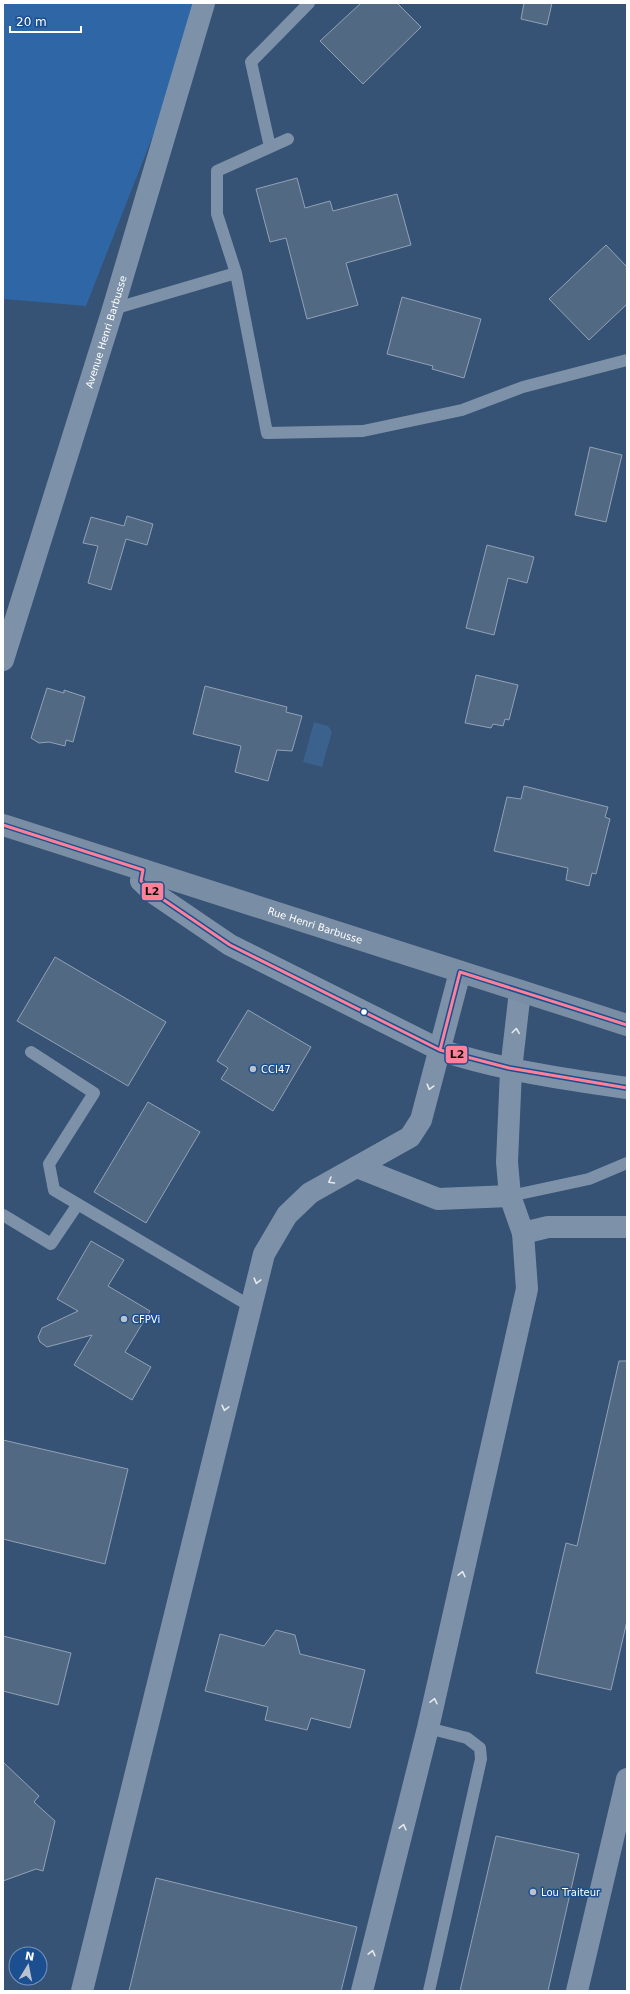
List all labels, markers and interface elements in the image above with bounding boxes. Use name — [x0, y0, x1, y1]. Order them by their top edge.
scale bar — [10, 8, 81, 34]
text: 20 m — [16, 15, 47, 29]
street label: Avenue Henri Barbusse — [83, 274, 128, 389]
line badge: L2 — [141, 882, 164, 901]
text: L2 — [145, 885, 159, 898]
street label: Rue Henri Barbusse — [267, 905, 364, 945]
unlabelled marker — [359, 1007, 369, 1017]
one-way arrow — [511, 1028, 520, 1034]
line badge: L2 — [445, 1045, 468, 1064]
text: L2 — [450, 1048, 464, 1061]
marker: CCI47 — [248, 1064, 258, 1074]
place label: CCI47 — [261, 1064, 291, 1075]
one-way arrow — [426, 1084, 434, 1091]
one-way arrow — [328, 1176, 335, 1184]
one-way arrow — [253, 1278, 261, 1285]
marker: CFPVi — [119, 1314, 129, 1324]
place label: CFPVi — [132, 1314, 160, 1325]
one-way arrow — [221, 1404, 230, 1411]
one-way arrow — [458, 1571, 466, 1577]
one-way arrow — [429, 1698, 437, 1704]
one-way arrow — [398, 1824, 407, 1831]
marker: Lou Traiteur — [528, 1887, 538, 1897]
place label: Lou Traiteur — [541, 1887, 601, 1898]
north arrow — [8, 1946, 48, 1986]
text: N — [24, 1949, 35, 1964]
one-way arrow — [367, 1950, 375, 1956]

